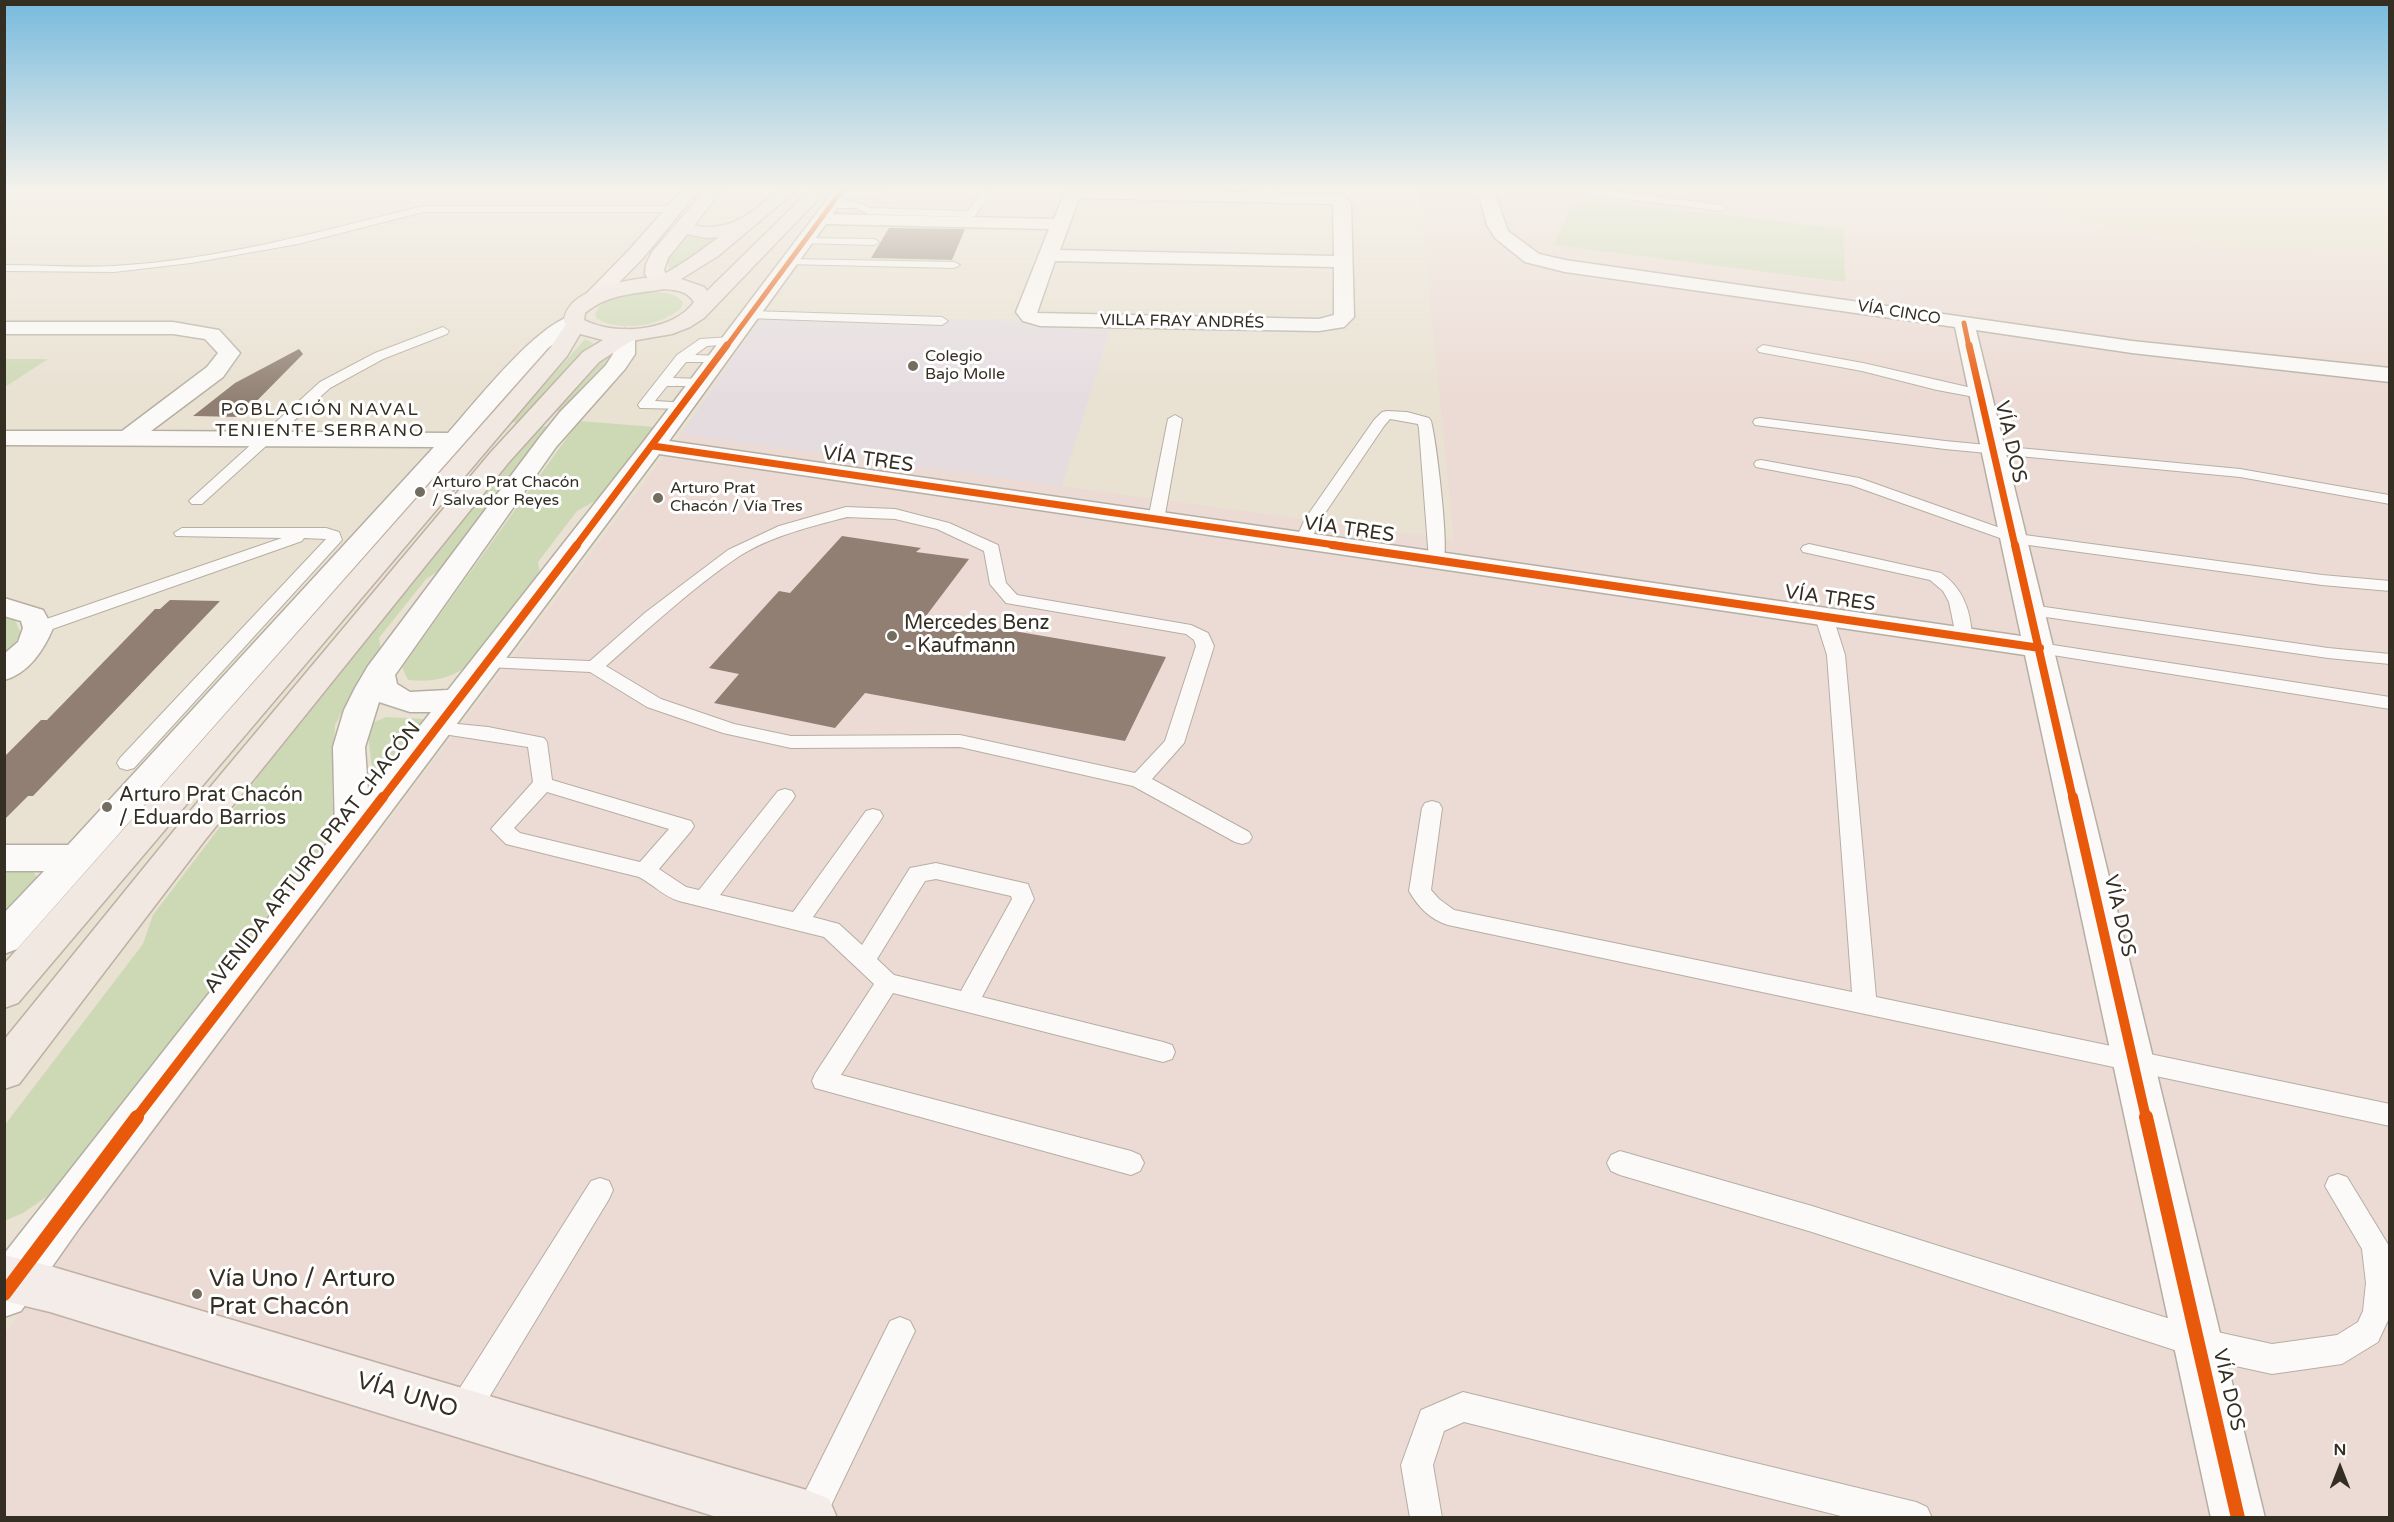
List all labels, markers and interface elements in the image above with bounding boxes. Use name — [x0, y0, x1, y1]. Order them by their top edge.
street label: VÍA CINCO — [1856, 297, 1942, 329]
street label: VILLA FRAY ANDRÉS — [1100, 311, 1264, 333]
place label: Colegio Bajo Molle — [925, 347, 1005, 385]
marker: Colegio Bajo Molle — [906, 359, 920, 373]
district label: POBLACIÓN NAVAL TENIENTE SERRANO — [215, 399, 425, 442]
street label: VÍA DOS — [1989, 399, 2031, 485]
street label: VÍA TRES — [821, 442, 915, 478]
place label: Arturo Prat Chacón / Salvador Reyes — [432, 473, 579, 511]
place label: Arturo Prat Chacón / Vía Tres — [670, 479, 803, 517]
marker: Arturo Prat Chacón / Salvador Reyes — [413, 485, 427, 499]
marker: Arturo Prat Chacón / Vía Tres — [651, 491, 665, 505]
street label: VÍA TRES — [1302, 512, 1396, 548]
street label: VÍA TRES — [1783, 581, 1877, 617]
place label: Mercedes Benz - Kaufmann — [904, 612, 1050, 659]
marker: Mercedes Benz - Kaufmann — [885, 629, 899, 643]
street label: AVENIDA ARTURO PRAT CHACÓN — [200, 718, 426, 998]
place label: Arturo Prat Chacón / Eduardo Barrios — [119, 784, 303, 831]
marker: Arturo Prat Chacón / Eduardo Barrios — [100, 800, 114, 814]
street label: VÍA DOS — [2098, 873, 2140, 959]
place label: Vía Uno / Arturo Prat Chacón — [209, 1266, 395, 1322]
marker: Vía Uno / Arturo Prat Chacón — [190, 1287, 204, 1301]
street label: VÍA DOS — [2207, 1347, 2249, 1433]
street label: VÍA UNO — [353, 1367, 461, 1425]
north arrow — [2310, 1438, 2370, 1498]
text: N — [2334, 1440, 2346, 1460]

